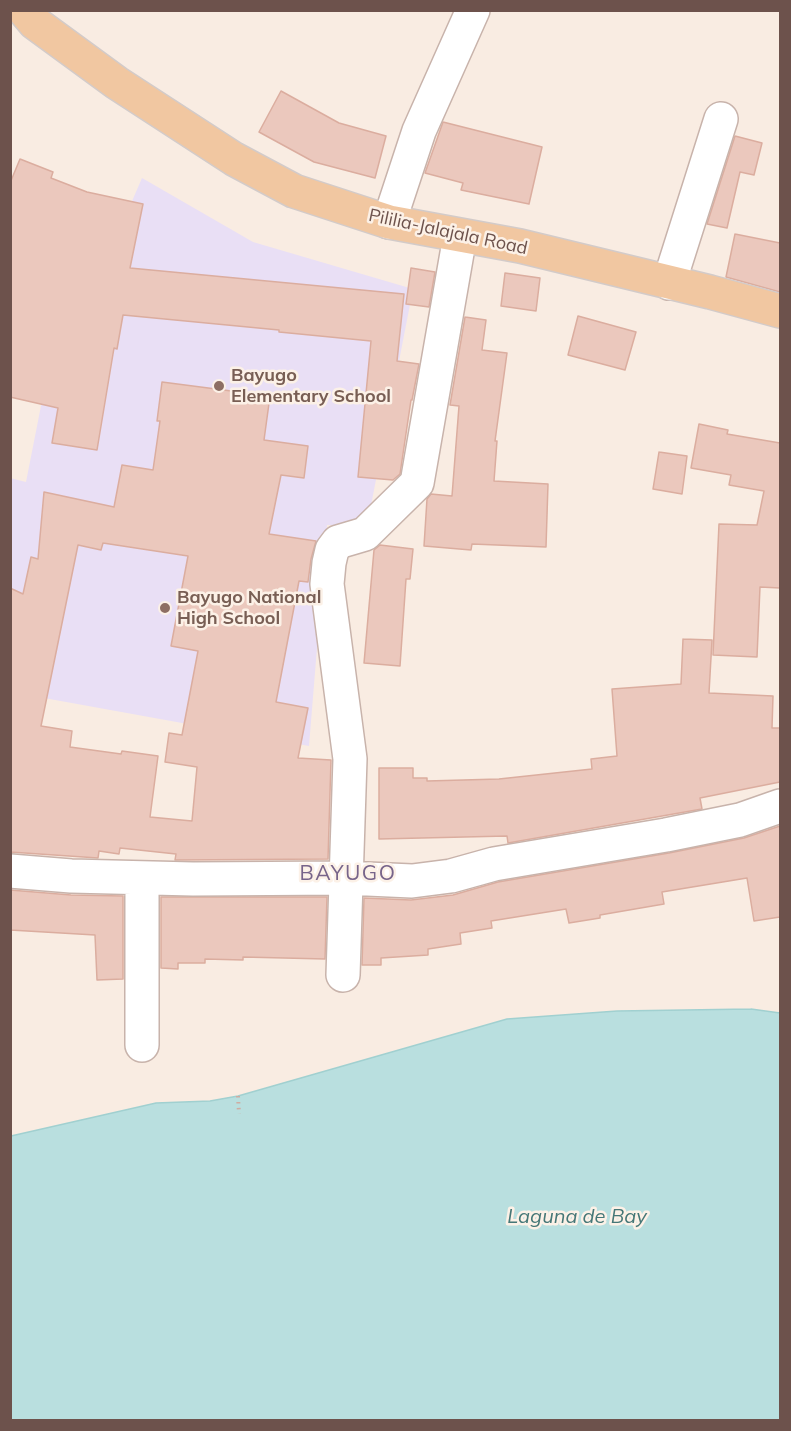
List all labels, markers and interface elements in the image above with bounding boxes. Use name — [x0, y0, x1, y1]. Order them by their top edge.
street label: Pililia-Jalajala Road — [367, 205, 529, 259]
place label: Bayugo Elementary School — [231, 365, 391, 407]
marker: Bayugo Elementary School — [212, 379, 226, 393]
place label: Bayugo National High School — [177, 587, 321, 630]
marker: Bayugo National High School — [158, 601, 172, 615]
district label: BAYUGO — [300, 861, 396, 887]
water label: Laguna de Bay — [507, 1205, 647, 1229]

